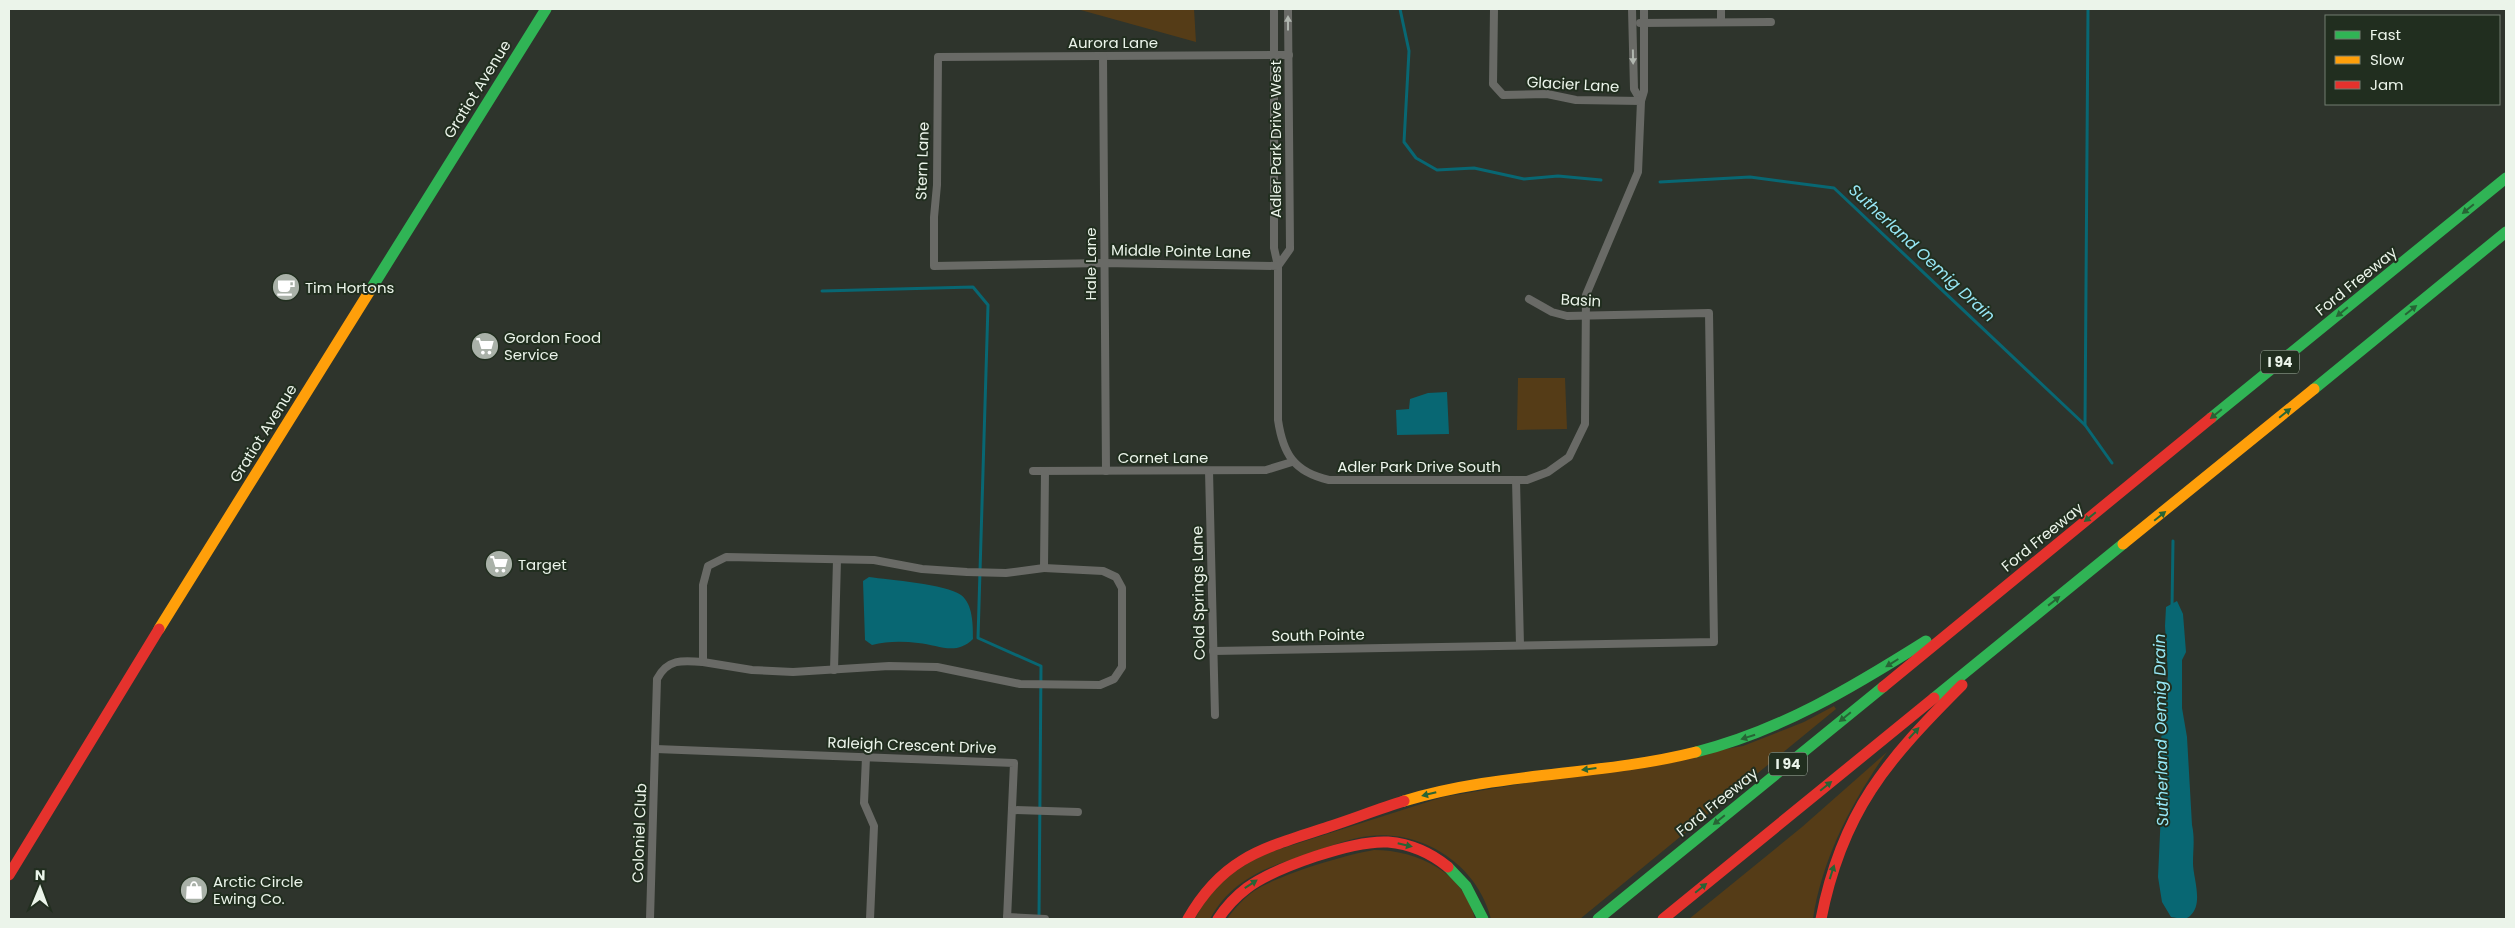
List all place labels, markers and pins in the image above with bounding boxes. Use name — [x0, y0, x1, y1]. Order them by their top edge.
cafe icon: Tim Hortons — [271, 272, 301, 302]
place label: Tim Hortons — [305, 277, 394, 298]
place label: Gordon Food Service — [504, 327, 601, 365]
supermarket icon: Gordon Food Service — [470, 331, 500, 361]
supermarket icon: Target — [484, 549, 514, 579]
place label: Target — [518, 554, 567, 575]
place label: Arctic Circle Ewing Co. — [213, 871, 303, 909]
shop icon: Arctic Circle Ewing Co. — [179, 875, 209, 905]

